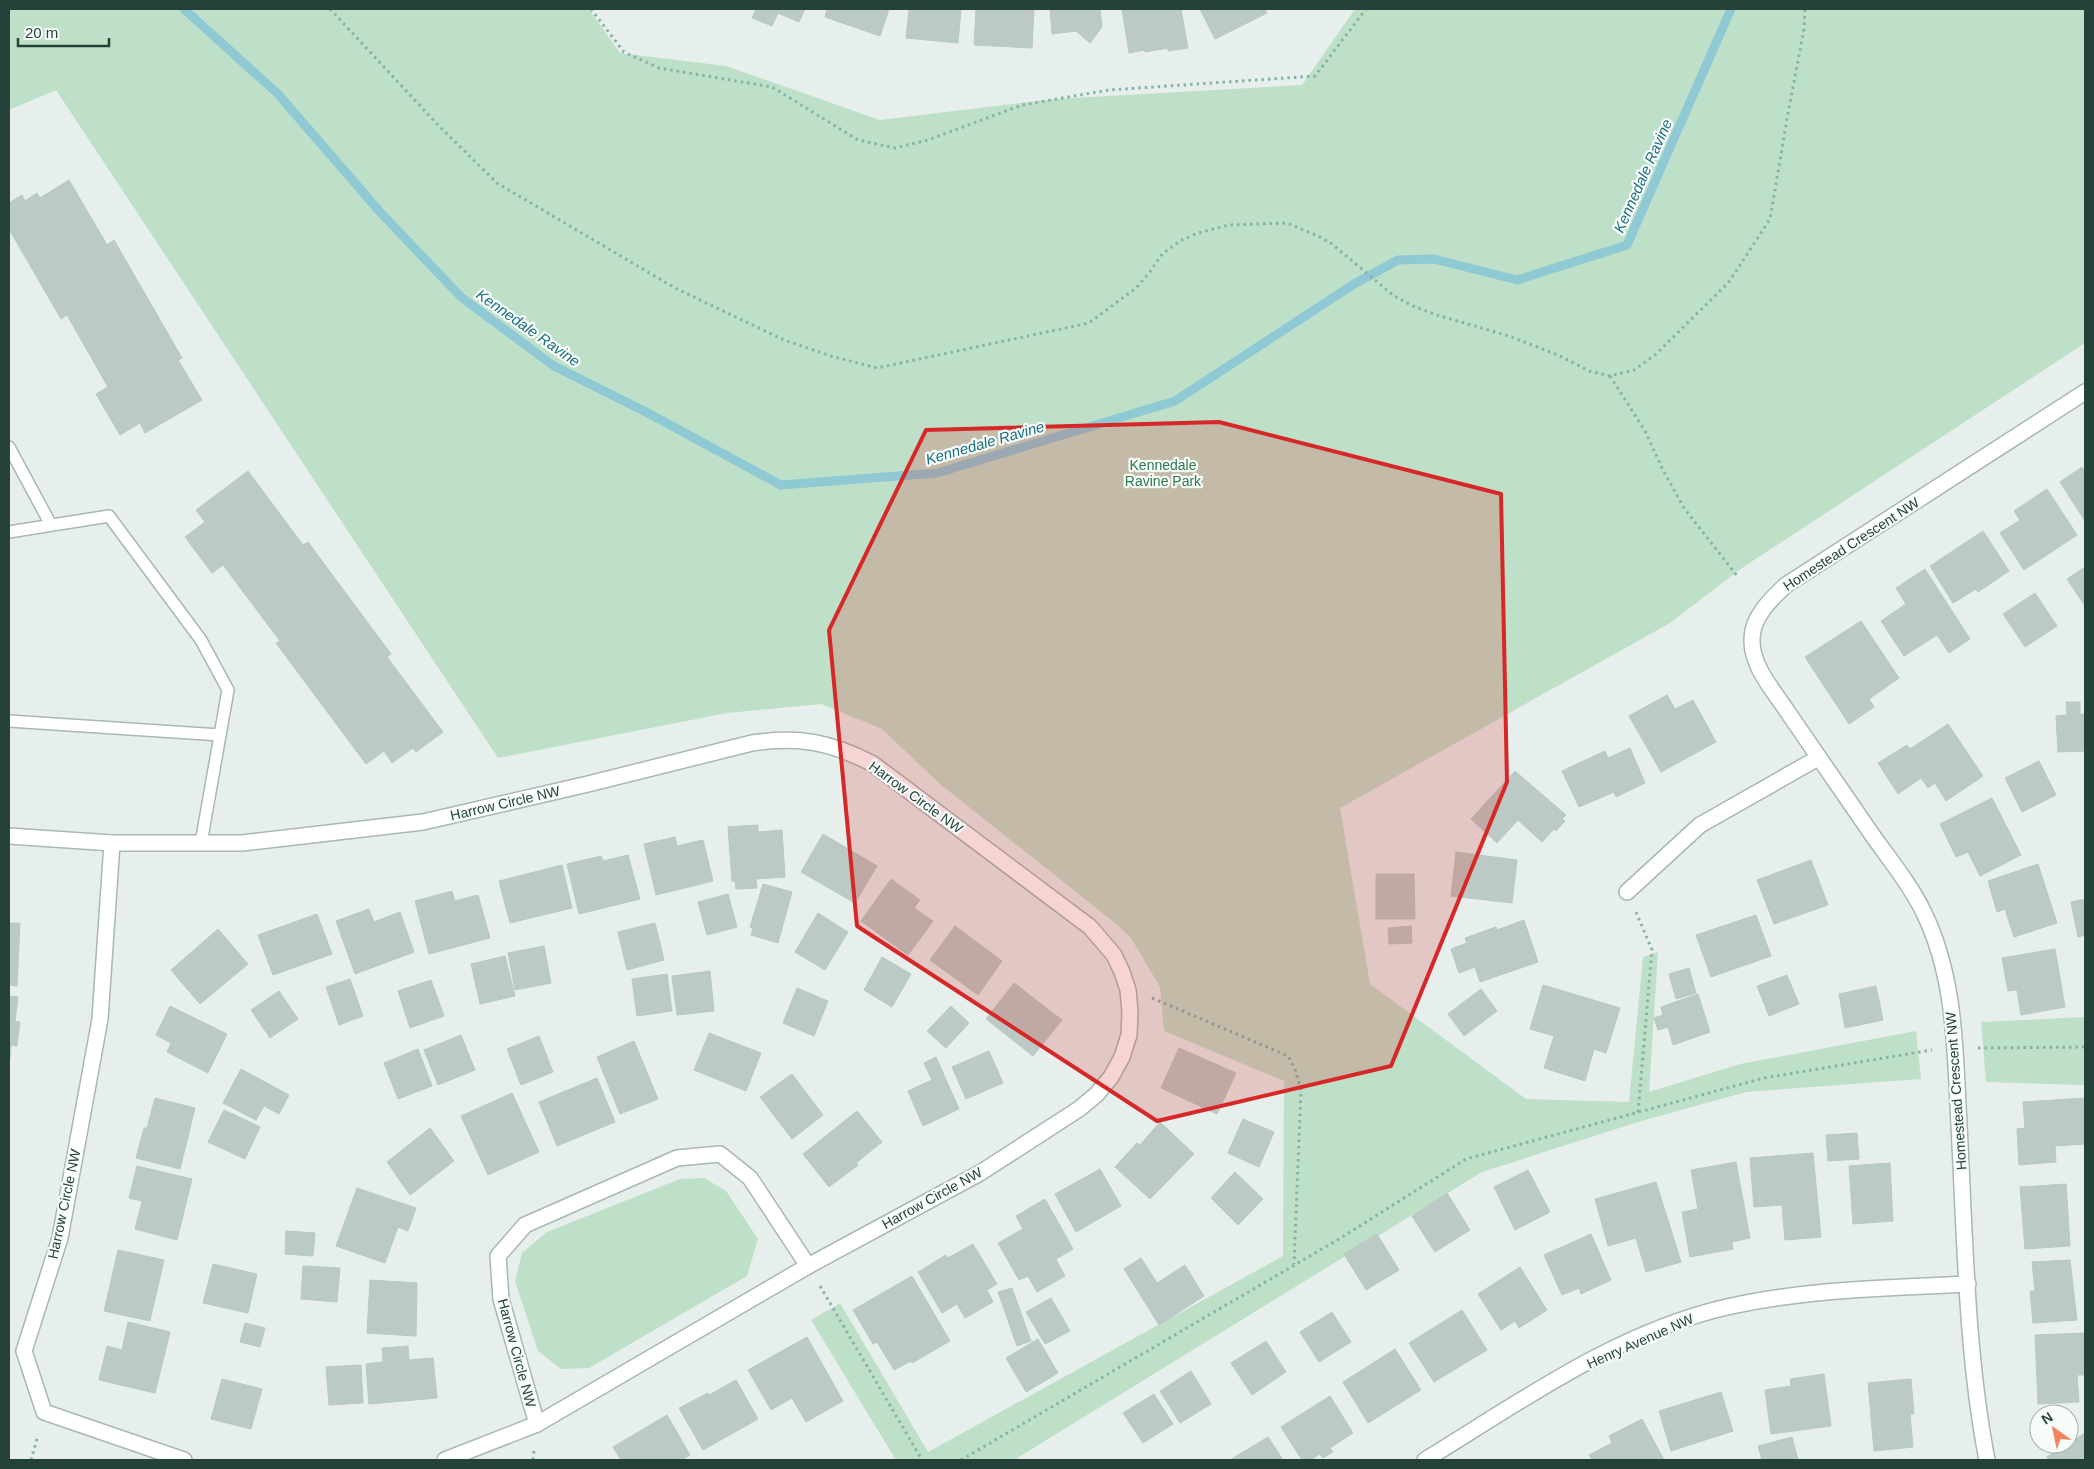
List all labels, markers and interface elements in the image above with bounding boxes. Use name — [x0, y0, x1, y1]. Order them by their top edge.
scale bar — [18, 15, 109, 47]
text: 20 m — [25, 24, 58, 41]
water label: Kennedale Ravine — [1610, 116, 1675, 235]
water label: Kennedale Ravine — [473, 285, 583, 370]
water label: Kennedale Ravine — [924, 417, 1046, 468]
park label: Kennedale Ravine Park — [1125, 457, 1202, 489]
street label: Homestead Crescent NW — [1780, 494, 1923, 594]
street label: Harrow Circle NW — [866, 758, 967, 837]
street label: Harrow Circle NW — [449, 782, 562, 823]
street label: Homestead Crescent NW — [1942, 1010, 1970, 1171]
street label: Harrow Circle NW — [45, 1147, 84, 1260]
street label: Harrow Circle NW — [879, 1163, 986, 1232]
street label: Harrow Circle NW — [495, 1297, 539, 1410]
street label: Henry Avenue NW — [1584, 1310, 1696, 1372]
north arrow — [2029, 1404, 2079, 1454]
text: N — [2038, 1409, 2056, 1428]

